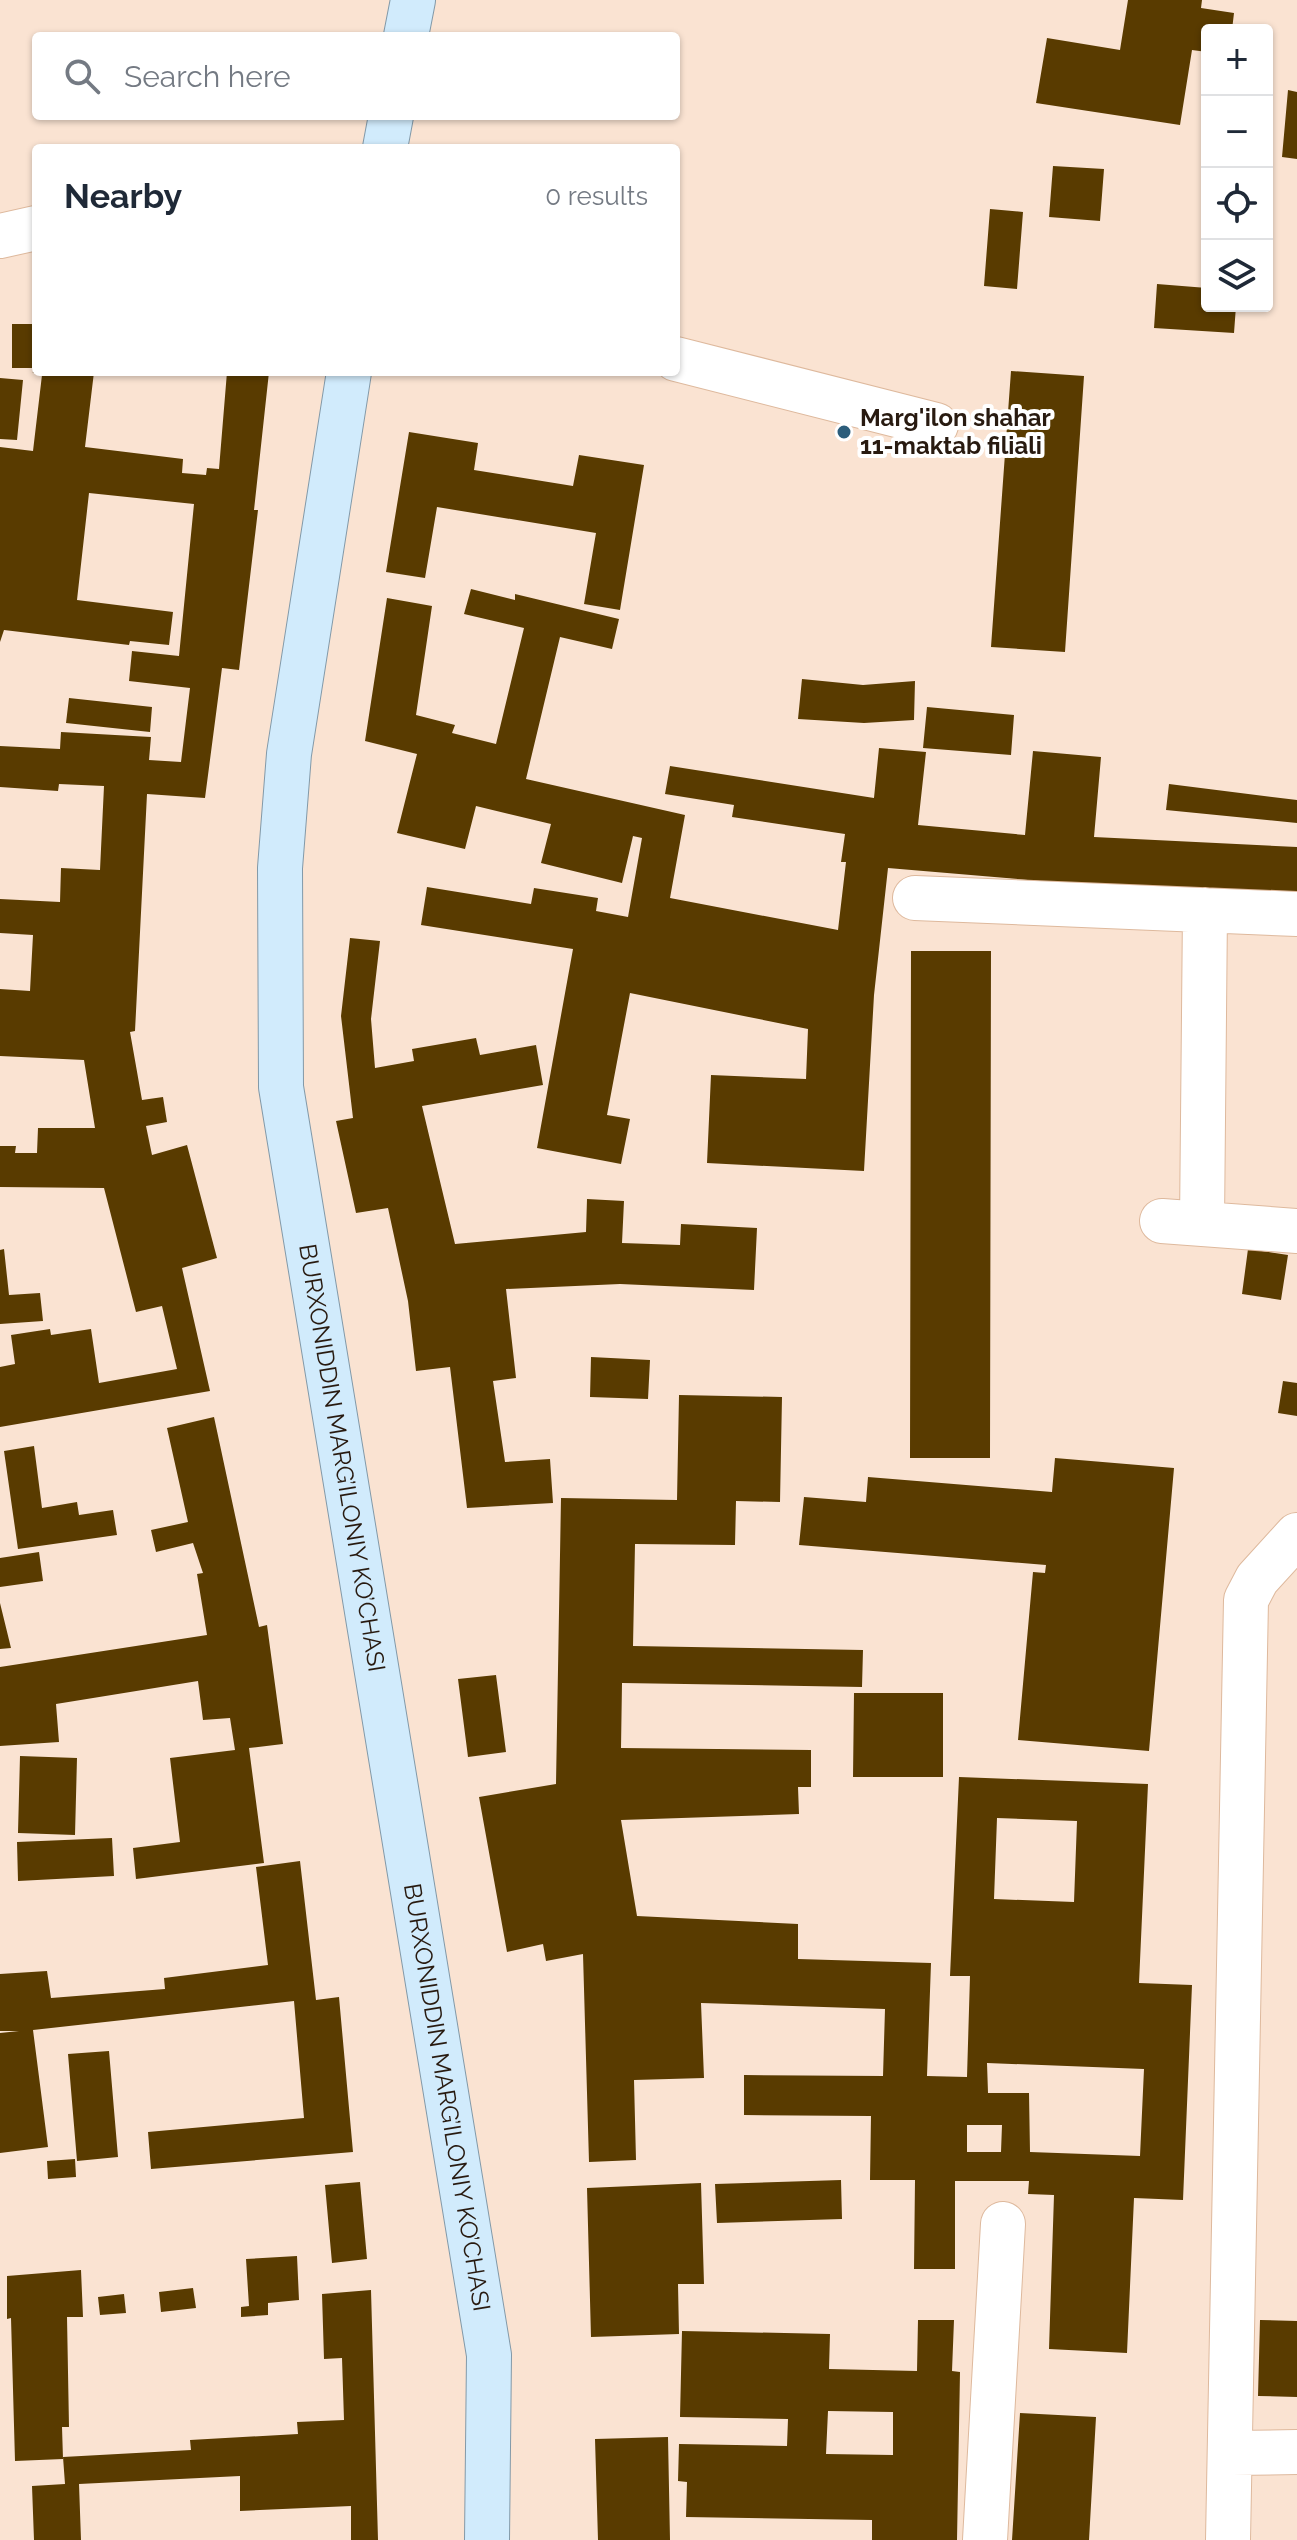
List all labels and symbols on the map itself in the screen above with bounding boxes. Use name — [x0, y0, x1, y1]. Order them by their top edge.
place label: Marg'ilon shahar 11-maktab filiali — [860, 403, 1051, 460]
marker: Marg'ilon shahar 11-maktab filiali — [835, 423, 853, 441]
street label: BURXONIDDIN MARG’ILONIY KO’CHASI — [293, 1242, 392, 1674]
street label: BURXONIDDIN MARG’ILONIY KO’CHASI — [398, 1881, 497, 2313]

